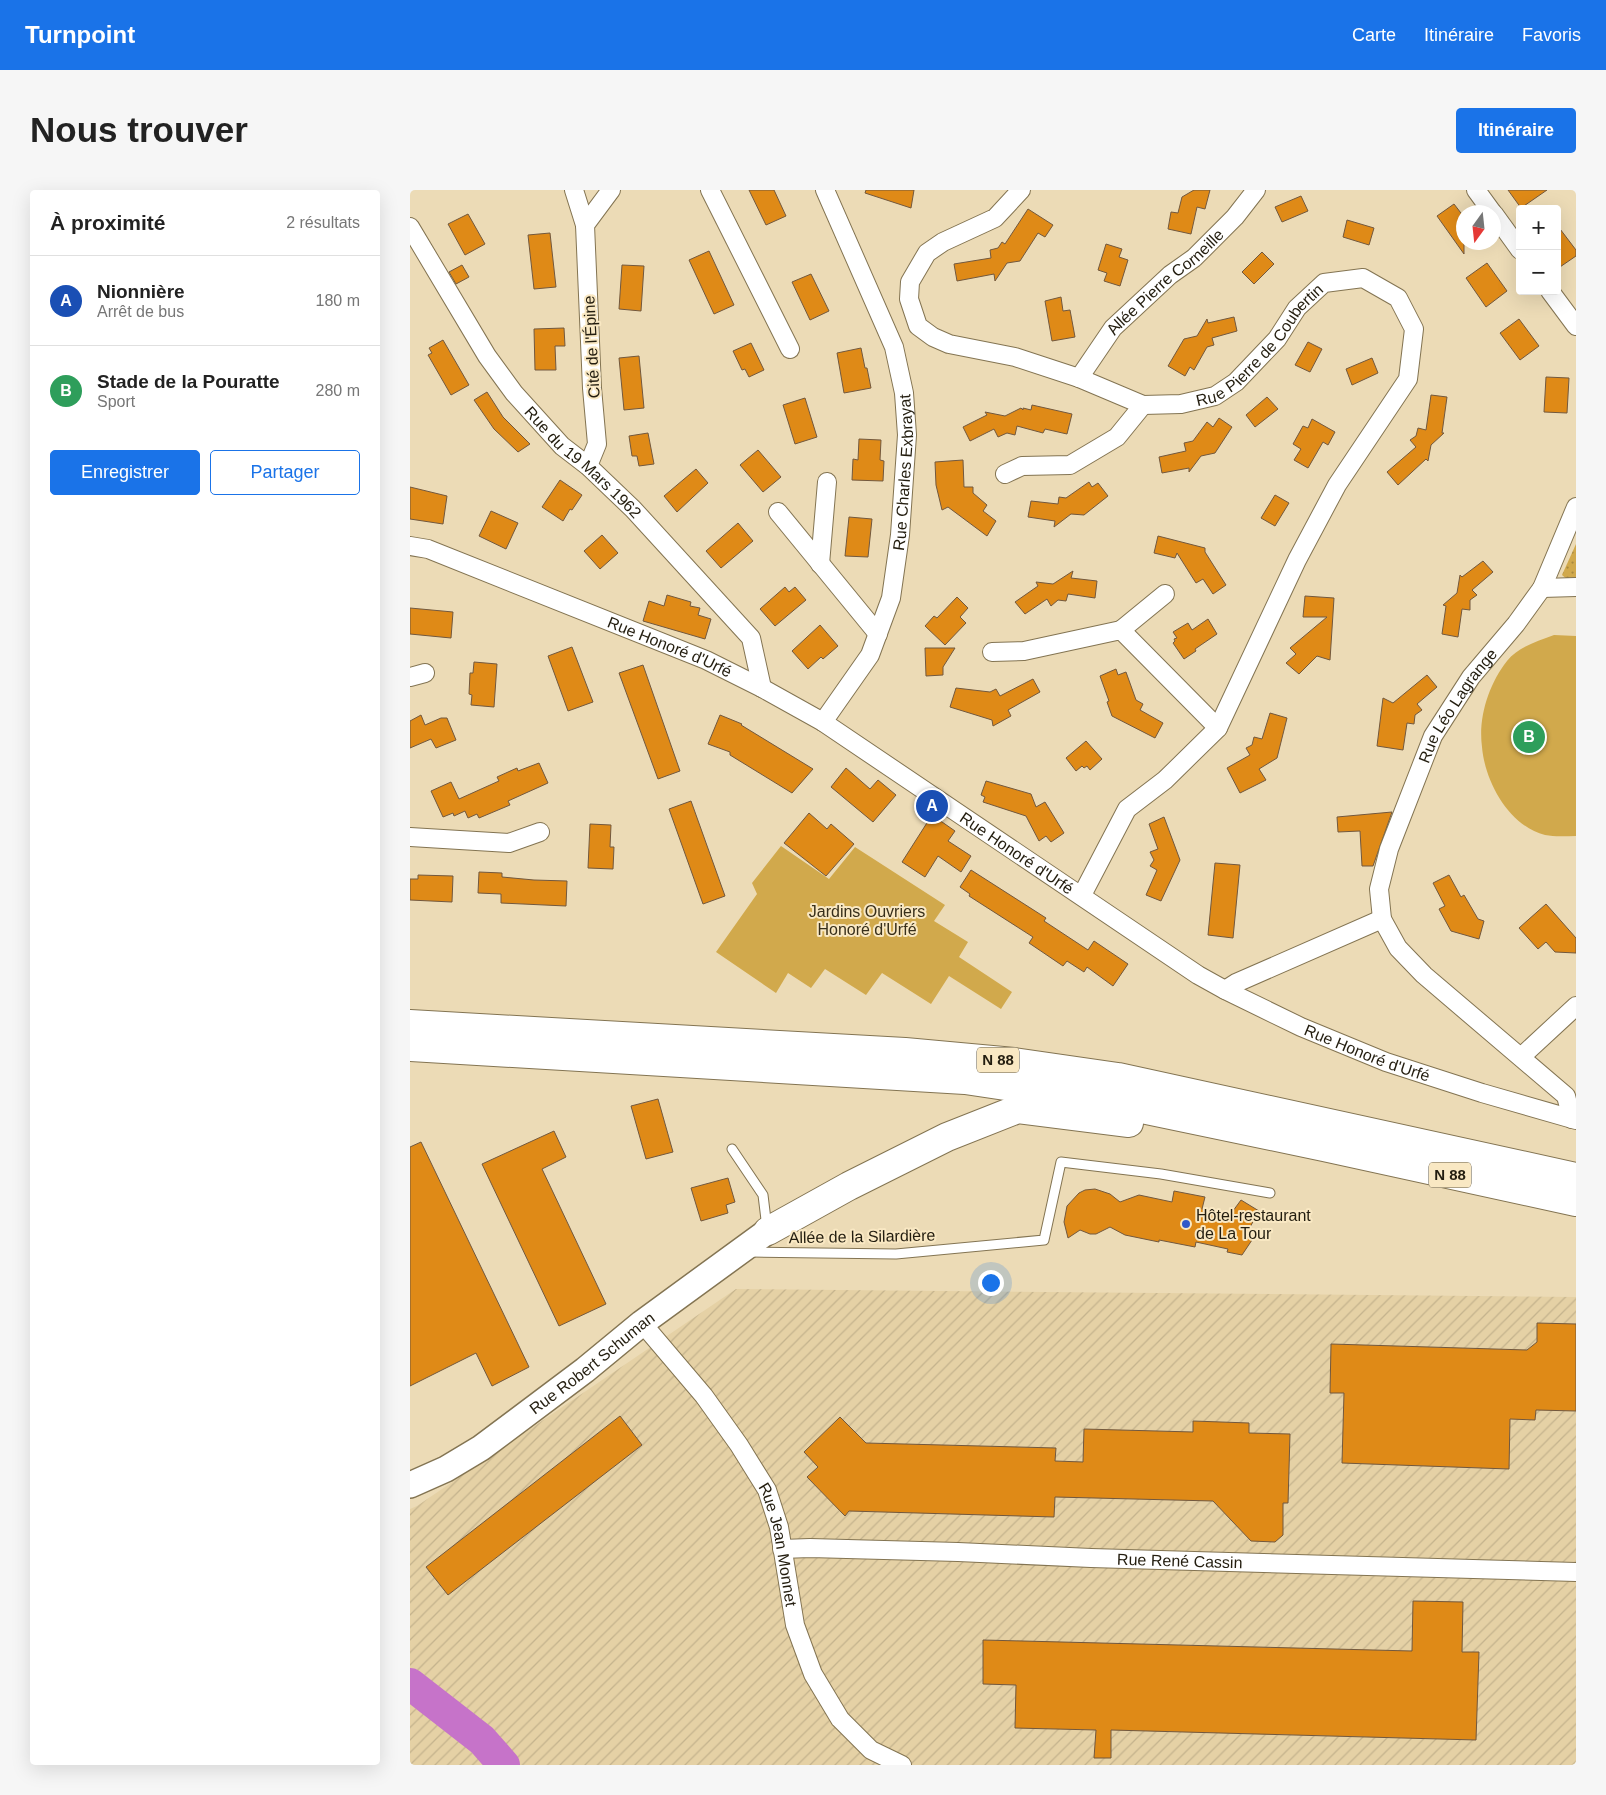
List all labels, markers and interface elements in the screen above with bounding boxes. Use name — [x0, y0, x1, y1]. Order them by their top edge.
text: Turnpoint — [25, 21, 135, 48]
text: Carte — [1352, 25, 1396, 45]
text: Itinéraire — [1424, 25, 1494, 45]
text: Favoris — [1522, 25, 1581, 45]
button: Itinéraire — [1456, 108, 1576, 153]
text: Nous trouver — [30, 110, 248, 149]
north arrow — [1456, 205, 1501, 250]
map controls — [1516, 205, 1561, 295]
button: + — [1516, 205, 1561, 250]
text: À proximité — [50, 211, 166, 234]
text: 2 résultats — [286, 214, 360, 231]
street label: Allée Pierre Corneille — [1103, 226, 1227, 338]
button: − — [1516, 250, 1561, 295]
text: Nionnière — [97, 281, 185, 302]
street label: Rue Pierre de Coubertin — [1194, 281, 1326, 409]
text: A — [60, 292, 72, 309]
text: 180 m — [316, 292, 360, 309]
street label: Cité de l'Épine — [579, 295, 603, 399]
text: Arrêt de bus — [97, 303, 184, 320]
text: Stade de la Pouratte — [97, 371, 280, 392]
text: B — [60, 382, 72, 399]
text: 280 m — [316, 382, 360, 399]
text: Sport — [97, 393, 135, 410]
street label: Rue Charles Exbrayat — [890, 393, 916, 552]
street label: Rue du 19 Mars 1962 — [521, 403, 645, 521]
button: Enregistrer — [50, 450, 200, 495]
button: Partager — [210, 450, 360, 495]
street label: Rue Honoré d'Urfé — [605, 614, 735, 681]
street label: Rue Léo Lagrange — [1415, 645, 1500, 765]
pin: B — [1513, 718, 1545, 756]
pin: A — [916, 787, 948, 825]
street label: Rue Honoré d'Urfé — [957, 809, 1077, 898]
park label: Jardins Ouvriers Honoré d'Urfé — [809, 903, 925, 938]
street label: Rue Honoré d'Urfé — [1302, 1021, 1432, 1085]
road number: N 88 — [977, 1048, 1019, 1072]
road number: N 88 — [1429, 1162, 1471, 1188]
place label: Hôtel-restaurant de La Tour — [1196, 1207, 1311, 1242]
marker: Hôtel-restaurant de La Tour — [1180, 1218, 1192, 1230]
street label: Allée de la Silardière — [788, 1227, 936, 1246]
your location — [978, 1270, 1004, 1296]
street label: Rue Robert Schuman — [526, 1309, 658, 1418]
street label: Rue Jean Monnet — [756, 1480, 800, 1608]
street label: Rue René Cassin — [1117, 1551, 1243, 1571]

